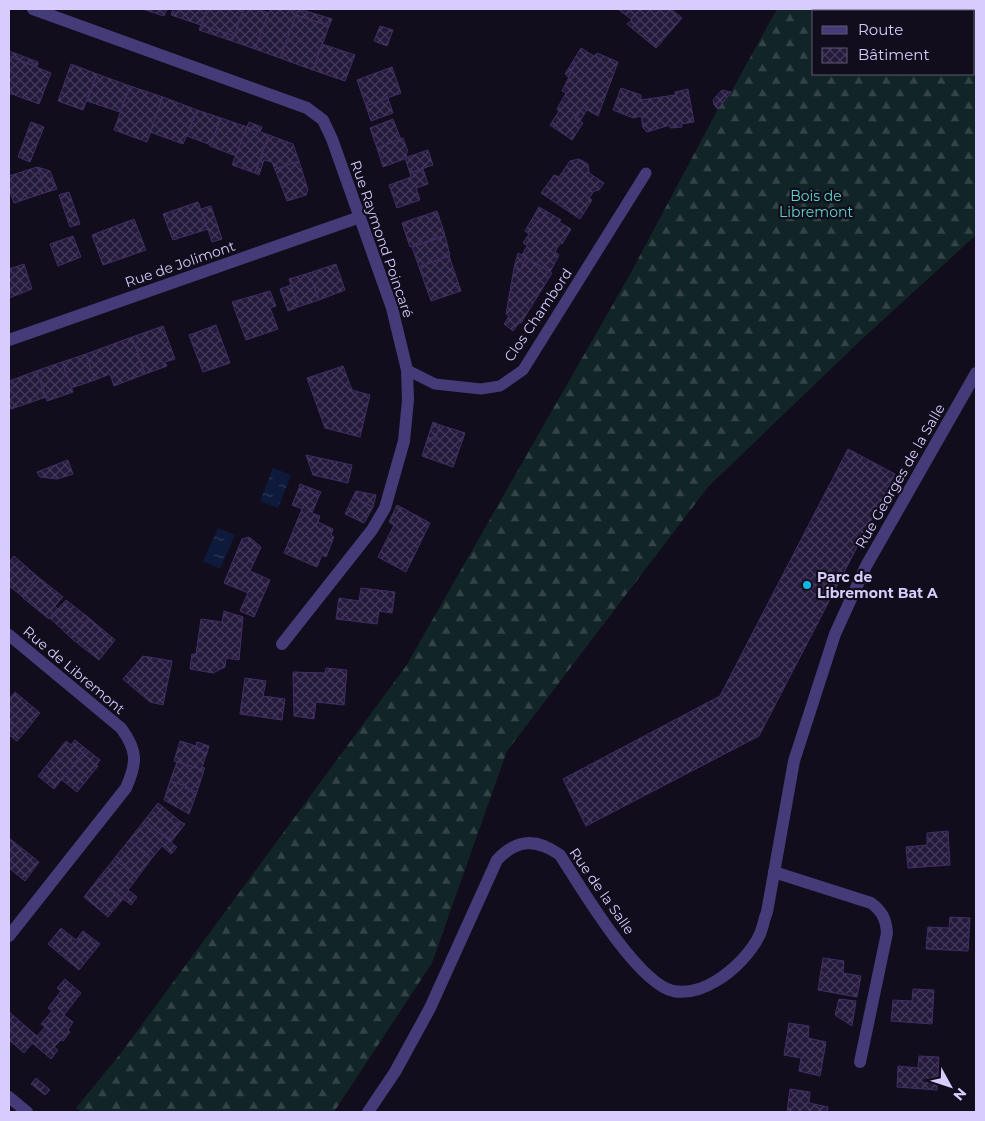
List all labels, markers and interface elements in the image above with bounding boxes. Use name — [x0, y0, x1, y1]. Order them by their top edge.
legend — [812, 10, 975, 75]
text: Route — [858, 20, 903, 39]
text: Bâtiment — [858, 45, 930, 64]
street label: Rue Raymond Poincaré — [347, 158, 417, 320]
park label: Bois de Libremont — [779, 187, 853, 221]
street label: Rue de Jolimont — [123, 237, 238, 291]
street label: Clos Chambord — [500, 265, 576, 365]
street label: Rue Georges de la Salle — [851, 401, 949, 551]
place label: Parc de Libremont Bat A — [817, 568, 938, 602]
marker: Parc de Libremont Bat A — [801, 579, 813, 591]
street label: Rue de Libremont — [19, 622, 129, 718]
street label: Rue de la Salle — [565, 844, 639, 938]
north arrow — [925, 1061, 975, 1111]
text: N — [949, 1084, 970, 1104]

